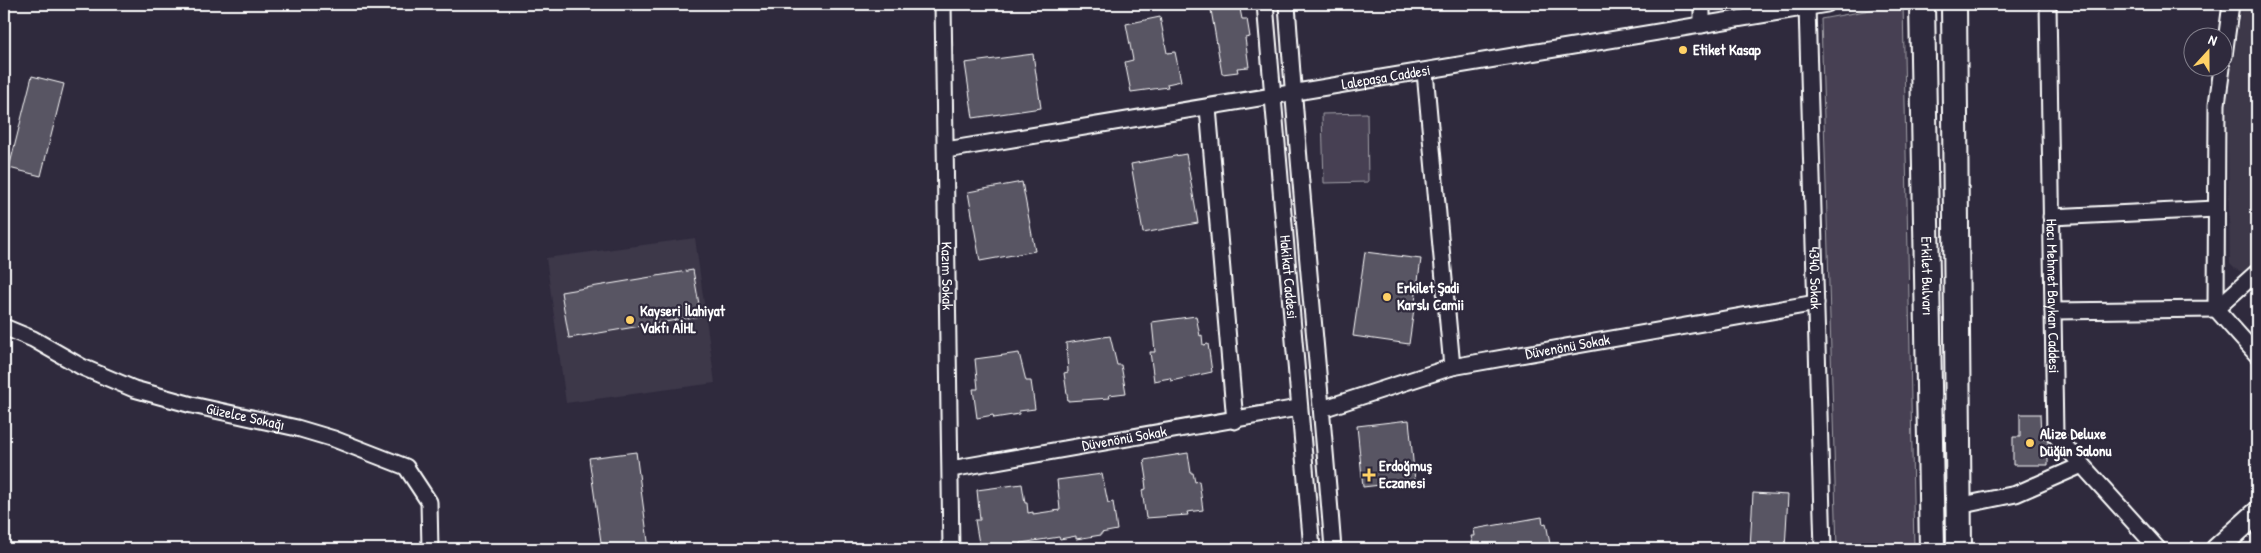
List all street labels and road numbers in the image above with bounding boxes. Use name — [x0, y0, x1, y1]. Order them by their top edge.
street label: Lalepaşa Caddesi — [1340, 59, 1432, 94]
street label: Hacı Mehmet Baykan Caddesi — [2041, 218, 2065, 374]
street label: Hakikat Caddesi — [1275, 234, 1303, 320]
street label: Erkilet Bulvarı — [1916, 236, 1939, 316]
street label: Kazım Sokak — [936, 242, 958, 310]
street label: 4340. Sokak — [1804, 246, 1827, 310]
street label: Düvenönü Sokak — [1524, 328, 1611, 364]
street label: Güzelce Sokağı — [204, 397, 287, 435]
street label: Düvenönü Sokak — [1080, 420, 1168, 456]

